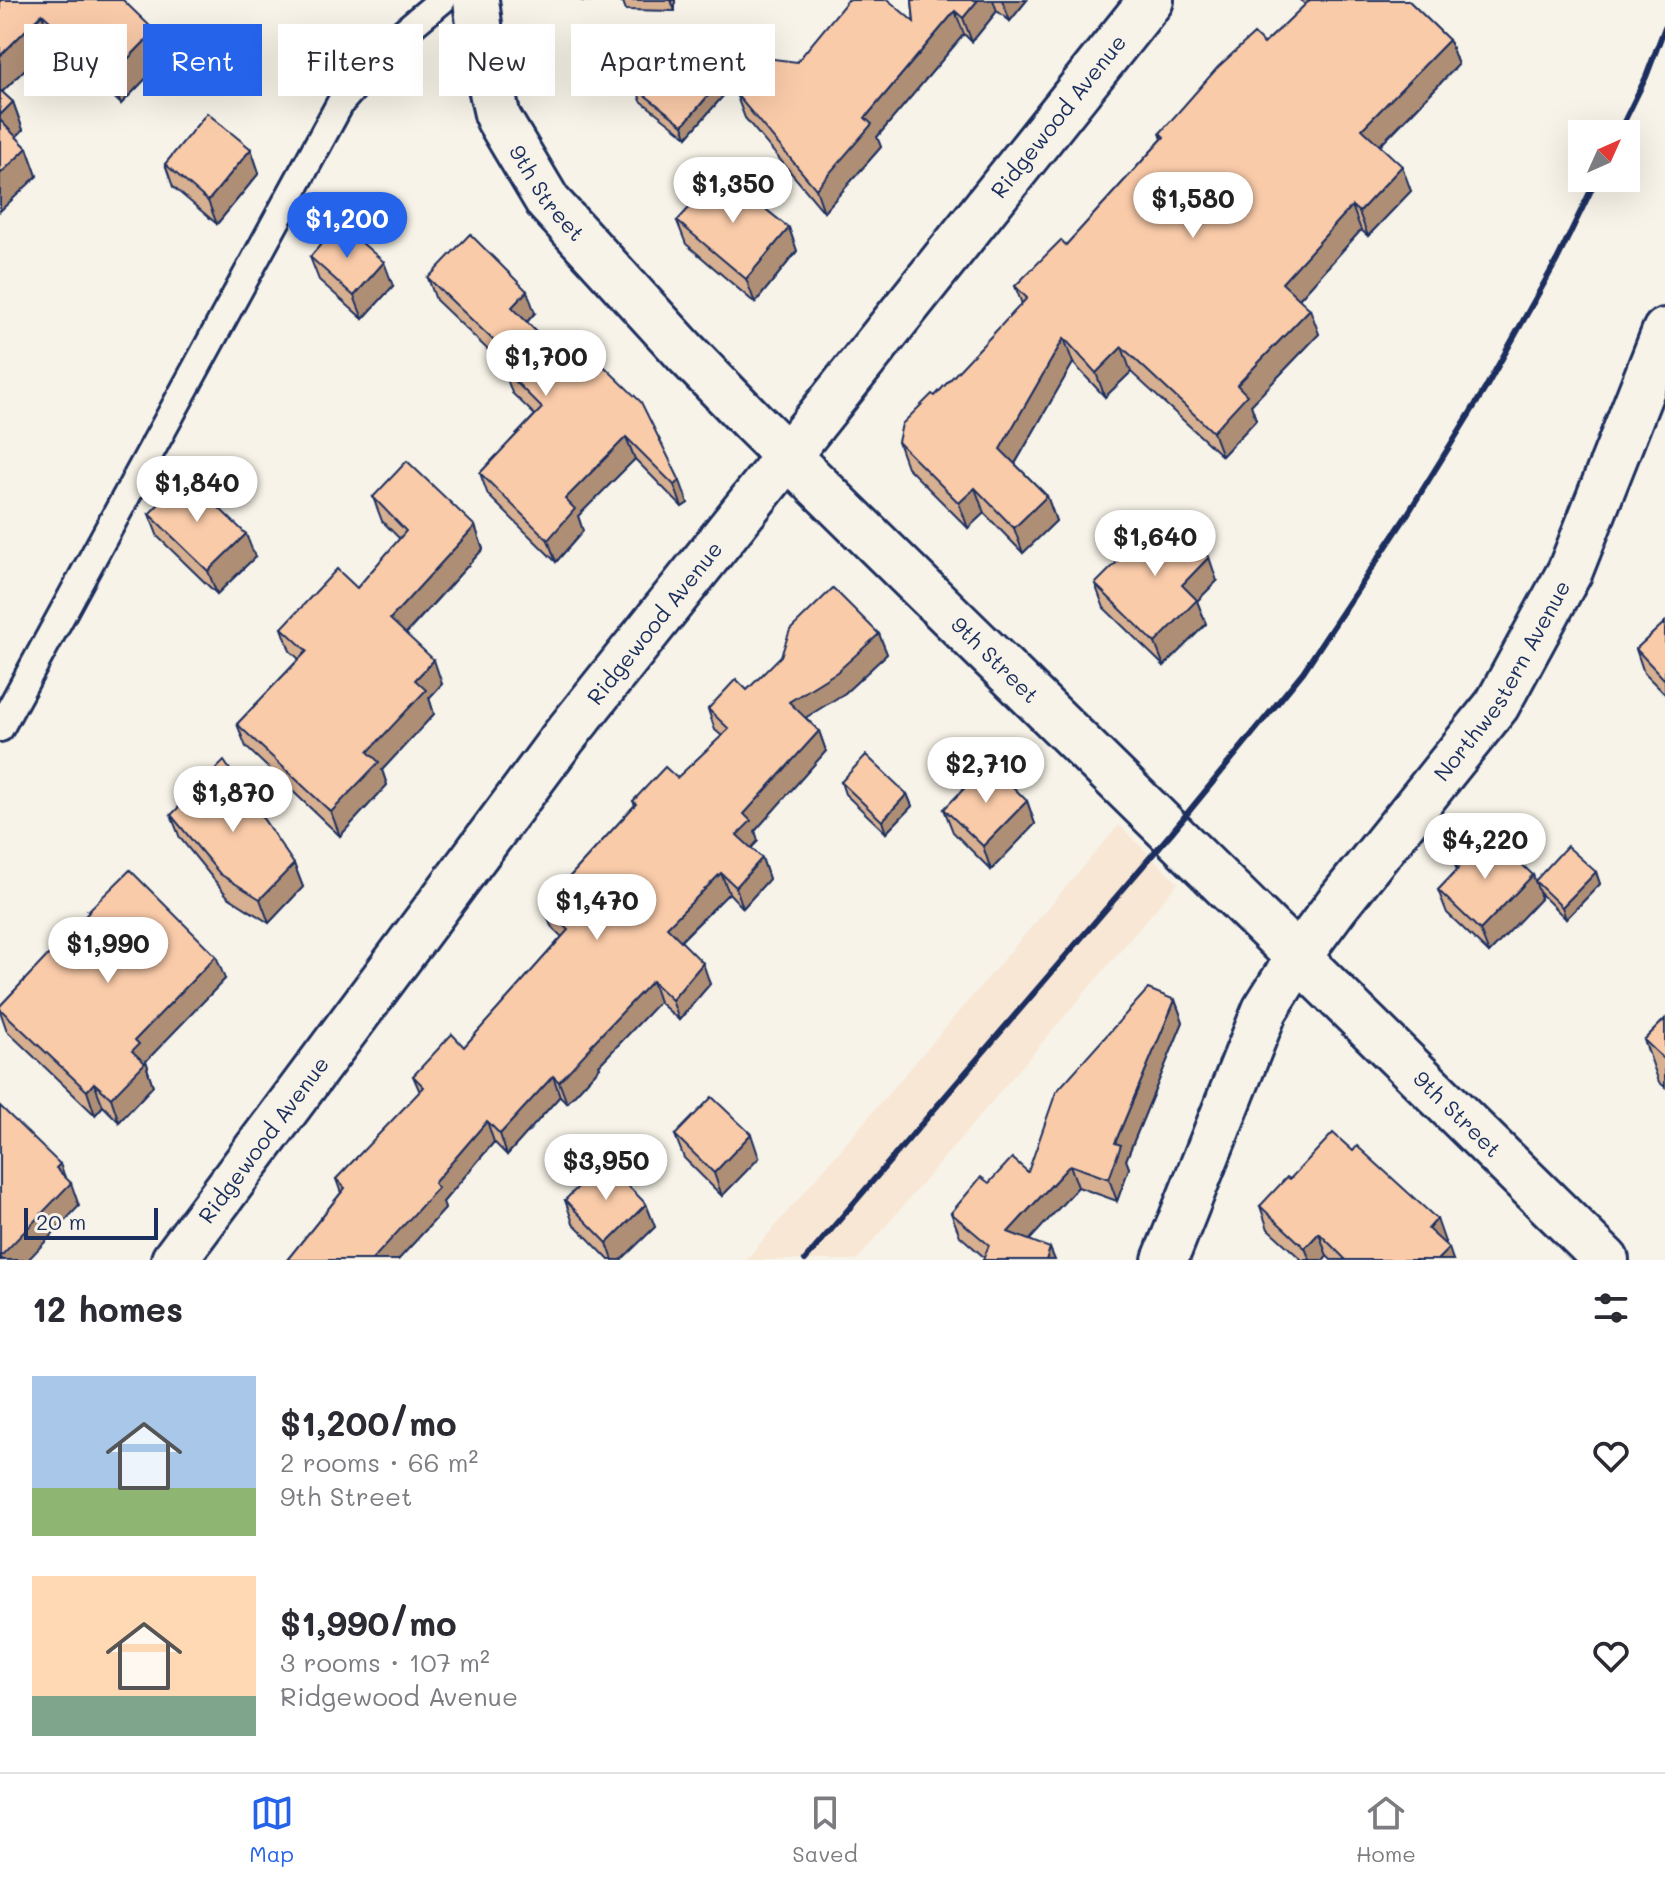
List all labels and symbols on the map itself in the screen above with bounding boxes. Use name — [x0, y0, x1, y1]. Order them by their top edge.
street label: Ridgewood Avenue — [984, 28, 1132, 204]
north arrow — [1568, 120, 1640, 192]
street label: 9th Street — [503, 139, 592, 247]
pin: $1,350 — [668, 157, 798, 225]
pin: $1,580 — [1128, 172, 1258, 240]
pin: $1,200 — [282, 192, 412, 260]
pin: $1,700 — [481, 330, 611, 398]
pin: $1,840 — [132, 456, 262, 524]
pin: $1,640 — [1090, 510, 1220, 578]
street label: Ridgewood Avenue — [580, 535, 728, 711]
street label: Northwestern Avenue — [1427, 575, 1576, 787]
street label: 9th Street — [945, 610, 1046, 709]
pin: $2,710 — [921, 737, 1051, 805]
pin: $1,870 — [168, 766, 298, 834]
pin: $4,220 — [1420, 813, 1550, 881]
pin: $1,470 — [532, 874, 662, 942]
pin: $1,990 — [43, 917, 173, 985]
street label: Ridgewood Avenue — [191, 1050, 335, 1229]
street label: 9th Street — [1407, 1064, 1508, 1163]
pin: $3,950 — [541, 1134, 671, 1202]
scale bar — [24, 1204, 158, 1240]

